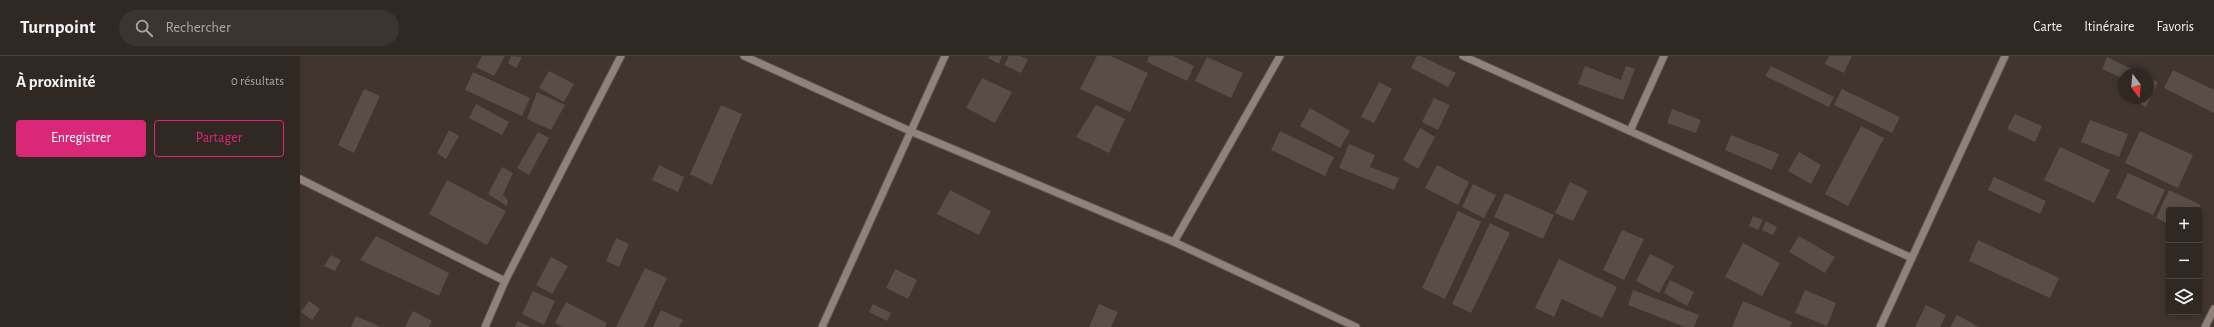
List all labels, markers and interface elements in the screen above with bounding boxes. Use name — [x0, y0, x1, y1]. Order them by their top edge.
search box — [119, 10, 399, 46]
icon: search — [133, 17, 155, 39]
text: Turnpoint — [20, 18, 95, 37]
text: Rechercher — [165, 20, 231, 35]
text: Carte — [2033, 20, 2062, 34]
text: Itinéraire — [2084, 20, 2134, 34]
text: Favoris — [2156, 20, 2194, 34]
north arrow — [2118, 68, 2154, 104]
text: À proximité — [16, 73, 96, 90]
text: 0 résultats — [231, 75, 284, 88]
button: Enregistrer — [16, 120, 146, 157]
button: Partager — [154, 120, 284, 157]
map controls — [2166, 207, 2202, 315]
button: + — [2166, 207, 2202, 243]
button: − — [2166, 243, 2202, 279]
button: layers — [2166, 279, 2202, 315]

